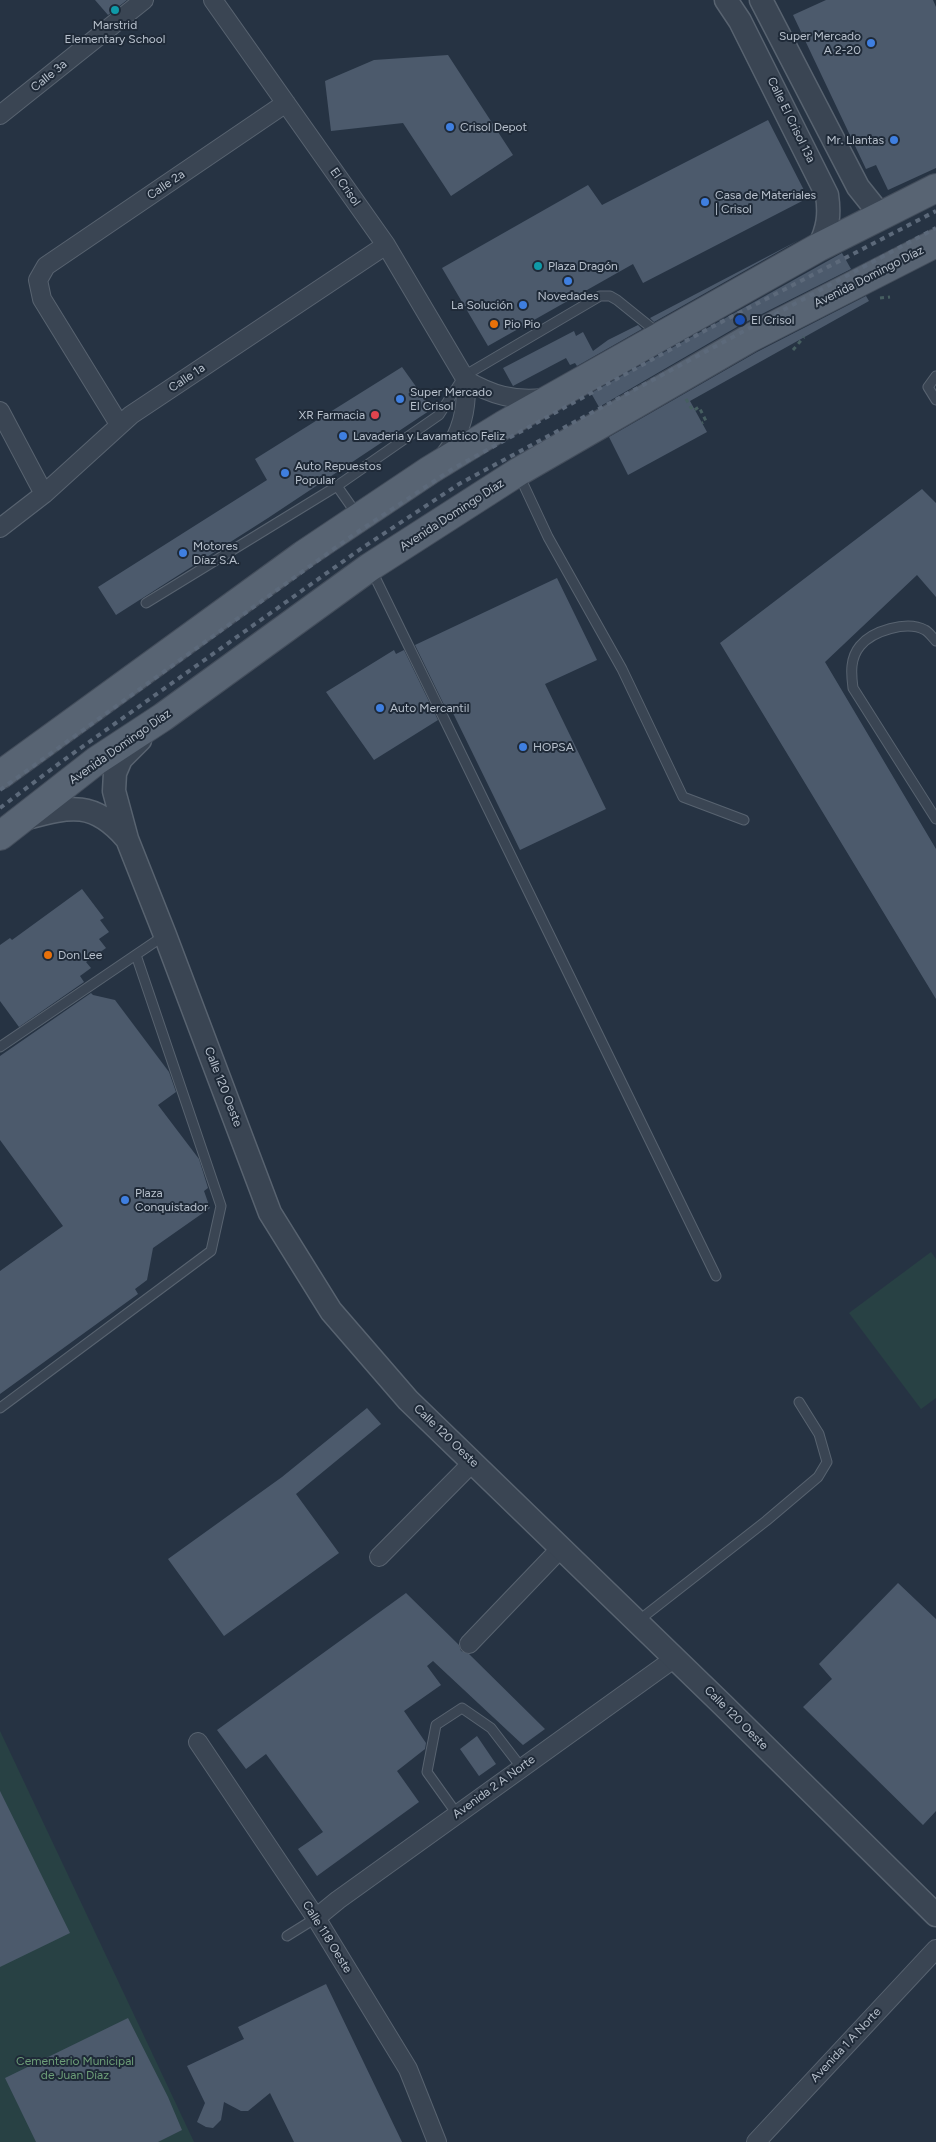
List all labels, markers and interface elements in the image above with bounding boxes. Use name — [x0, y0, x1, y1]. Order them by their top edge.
marker: Marstrid Elementary School — [109, 4, 121, 16]
place label: Marstrid Elementary School — [65, 18, 165, 46]
place label: Super Mercado A 2-20 — [779, 29, 861, 57]
marker: Super Mercado A 2-20 — [865, 37, 877, 49]
street label: Calle 3a — [28, 57, 70, 95]
street label: Calle El Crisol 13a — [764, 75, 818, 165]
place label: Crisol Depot — [460, 120, 527, 134]
marker: Crisol Depot — [444, 121, 456, 133]
place label: Mr. Llantas — [826, 133, 884, 147]
marker: Mr. Llantas — [888, 134, 900, 146]
street label: El Crisol — [327, 165, 363, 209]
street label: Calle 2a — [144, 167, 188, 203]
place label: Casa de Materiales | Crisol — [715, 188, 816, 216]
marker: Casa de Materiales | Crisol — [699, 196, 711, 208]
street label: Avenida Domingo Díaz — [812, 243, 926, 311]
place label: Plaza Dragón — [548, 259, 618, 273]
marker: Plaza Dragón — [532, 260, 544, 272]
marker: Novedades — [562, 275, 574, 287]
place label: Novedades — [537, 289, 599, 303]
place label: La Solución — [451, 298, 513, 312]
marker: La Solución — [517, 299, 529, 311]
marker: El Crisol — [733, 313, 747, 327]
place label: El Crisol — [751, 313, 794, 327]
place label: Pio Pio — [504, 317, 540, 331]
marker: Pio Pio — [488, 318, 500, 330]
street label: Calle 1a — [166, 361, 208, 395]
place label: Super Mercado El Crisol — [410, 385, 492, 413]
marker: Super Mercado El Crisol — [394, 393, 406, 405]
place label: XR Farmacia — [299, 408, 365, 422]
marker: XR Farmacia — [369, 409, 381, 421]
place label: Lavaderia y Lavamatico Feliz — [353, 429, 505, 443]
marker: Lavaderia y Lavamatico Feliz — [337, 430, 349, 442]
place label: Auto Repuestos Popular — [295, 459, 381, 487]
marker: Auto Repuestos Popular — [279, 467, 291, 479]
street label: Avenida Domingo Díaz — [397, 476, 507, 554]
place label: Motores Díaz S.A. — [193, 539, 239, 567]
marker: Motores Díaz S.A. — [177, 547, 189, 559]
place label: Auto Mercantil — [390, 701, 469, 715]
marker: Auto Mercantil — [374, 702, 386, 714]
street label: Avenida Domingo Díaz — [66, 706, 174, 788]
place label: HOPSA — [533, 740, 574, 754]
marker: HOPSA — [517, 741, 529, 753]
place label: Don Lee — [58, 948, 102, 962]
marker: Don Lee — [42, 949, 54, 961]
street label: Calle 120 Oeste — [201, 1045, 245, 1129]
place label: Plaza Conquistador — [135, 1186, 208, 1214]
marker: Plaza Conquistador — [119, 1194, 131, 1206]
street label: Calle 120 Oeste — [411, 1402, 481, 1470]
street label: Calle 120 Oeste — [701, 1683, 771, 1753]
street label: Avenida 2 A Norte — [450, 1752, 538, 1822]
street label: Calle 118 Oeste — [299, 1898, 355, 1976]
street label: Avenida 1 A Norte — [808, 2005, 884, 2085]
park label: Cementerio Municipal de Juan Díaz — [16, 2054, 134, 2082]

